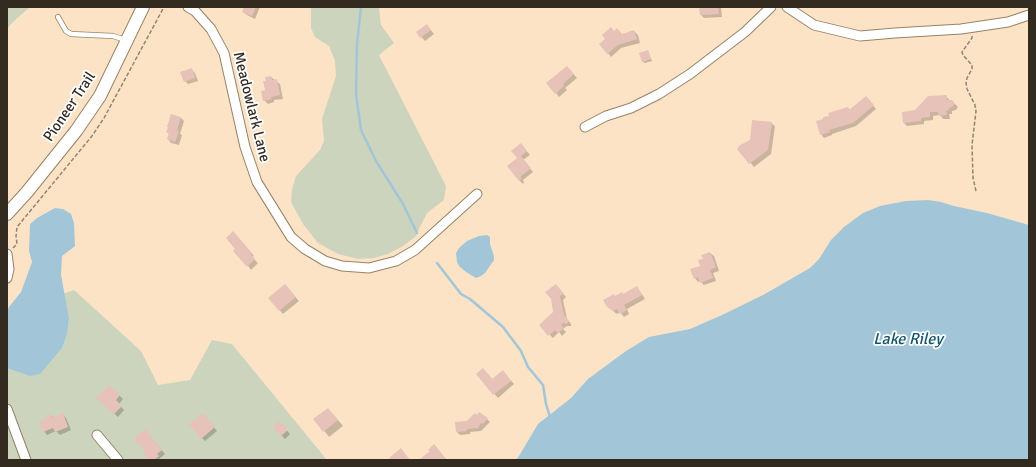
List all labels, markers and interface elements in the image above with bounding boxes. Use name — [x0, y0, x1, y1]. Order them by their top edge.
street label: Meadowlark Lane — [229, 50, 273, 164]
street label: Pioneer Trail — [40, 69, 100, 145]
water label: Lake Riley — [873, 330, 943, 350]

